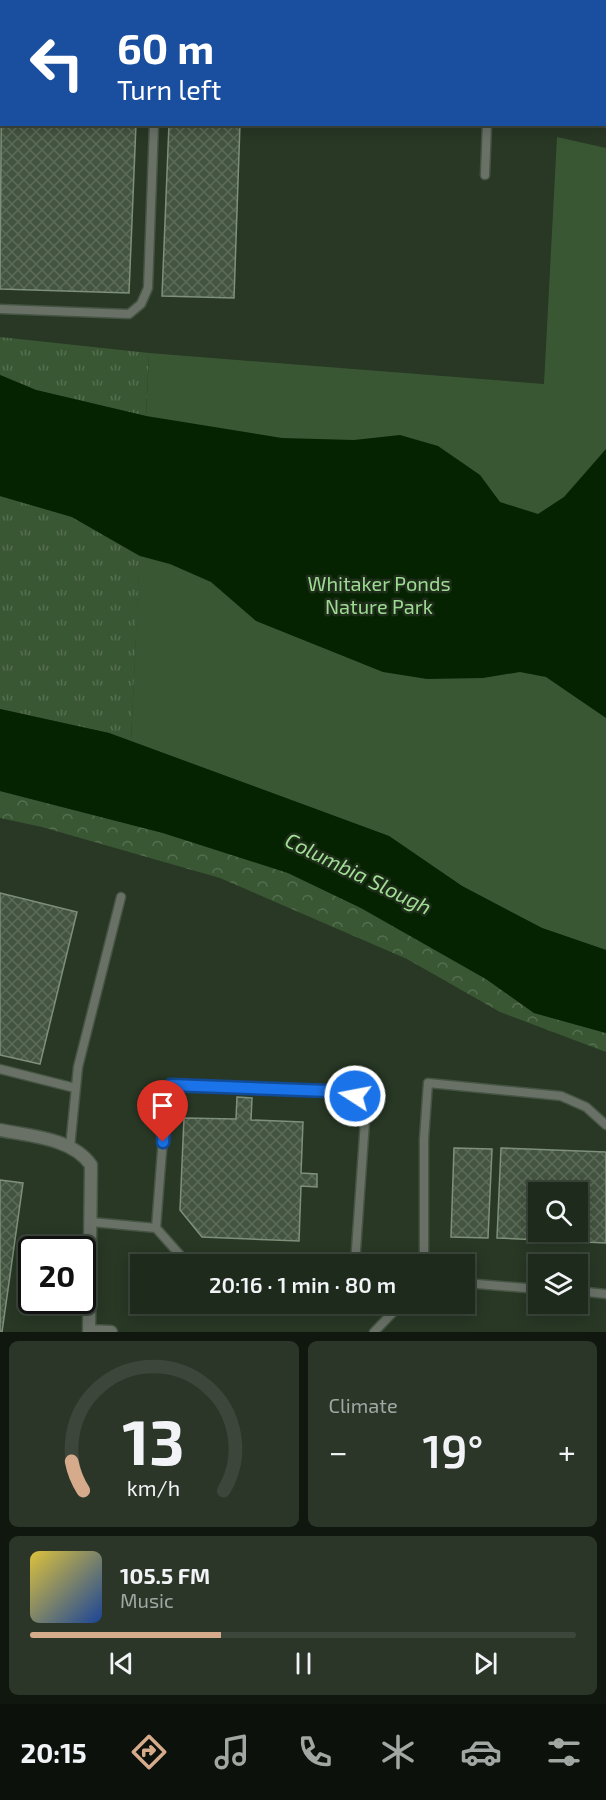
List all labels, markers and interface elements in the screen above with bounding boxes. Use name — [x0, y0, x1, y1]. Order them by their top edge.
text: 60 m — [117, 22, 214, 72]
icon: left — [18, 24, 96, 102]
text: Turn left — [117, 73, 221, 105]
park label: Whitaker Ponds Nature Park — [307, 571, 451, 618]
water label: Columbia Slough — [281, 826, 436, 919]
position arrow — [323, 1064, 387, 1128]
pin — [137, 1080, 188, 1142]
icon: arrive — [146, 1089, 179, 1122]
map controls — [528, 1182, 588, 1314]
button: search — [528, 1182, 588, 1242]
speed limit sign: 20 — [18, 1236, 96, 1314]
button: layers — [528, 1254, 588, 1314]
text: 20:16 · 1 min · 80 m — [209, 1271, 396, 1297]
text: Climate — [329, 1393, 398, 1417]
text: 13 — [123, 1403, 185, 1478]
text: 19° — [422, 1423, 483, 1477]
text: − — [329, 1431, 348, 1471]
text: + — [558, 1431, 576, 1471]
text: km/h — [127, 1475, 180, 1500]
text: 105.5 FM — [120, 1562, 210, 1588]
text: Music — [120, 1588, 174, 1612]
icon: previous — [105, 1647, 138, 1680]
icon: pause — [287, 1647, 320, 1680]
icon: next — [469, 1647, 502, 1680]
icon: directions — [128, 1731, 170, 1773]
icon: music — [211, 1731, 253, 1773]
icon: phone — [294, 1731, 336, 1773]
icon: climate — [377, 1731, 419, 1773]
icon: car — [460, 1731, 502, 1773]
icon: filters — [543, 1731, 585, 1773]
text: 20:15 — [21, 1736, 87, 1768]

